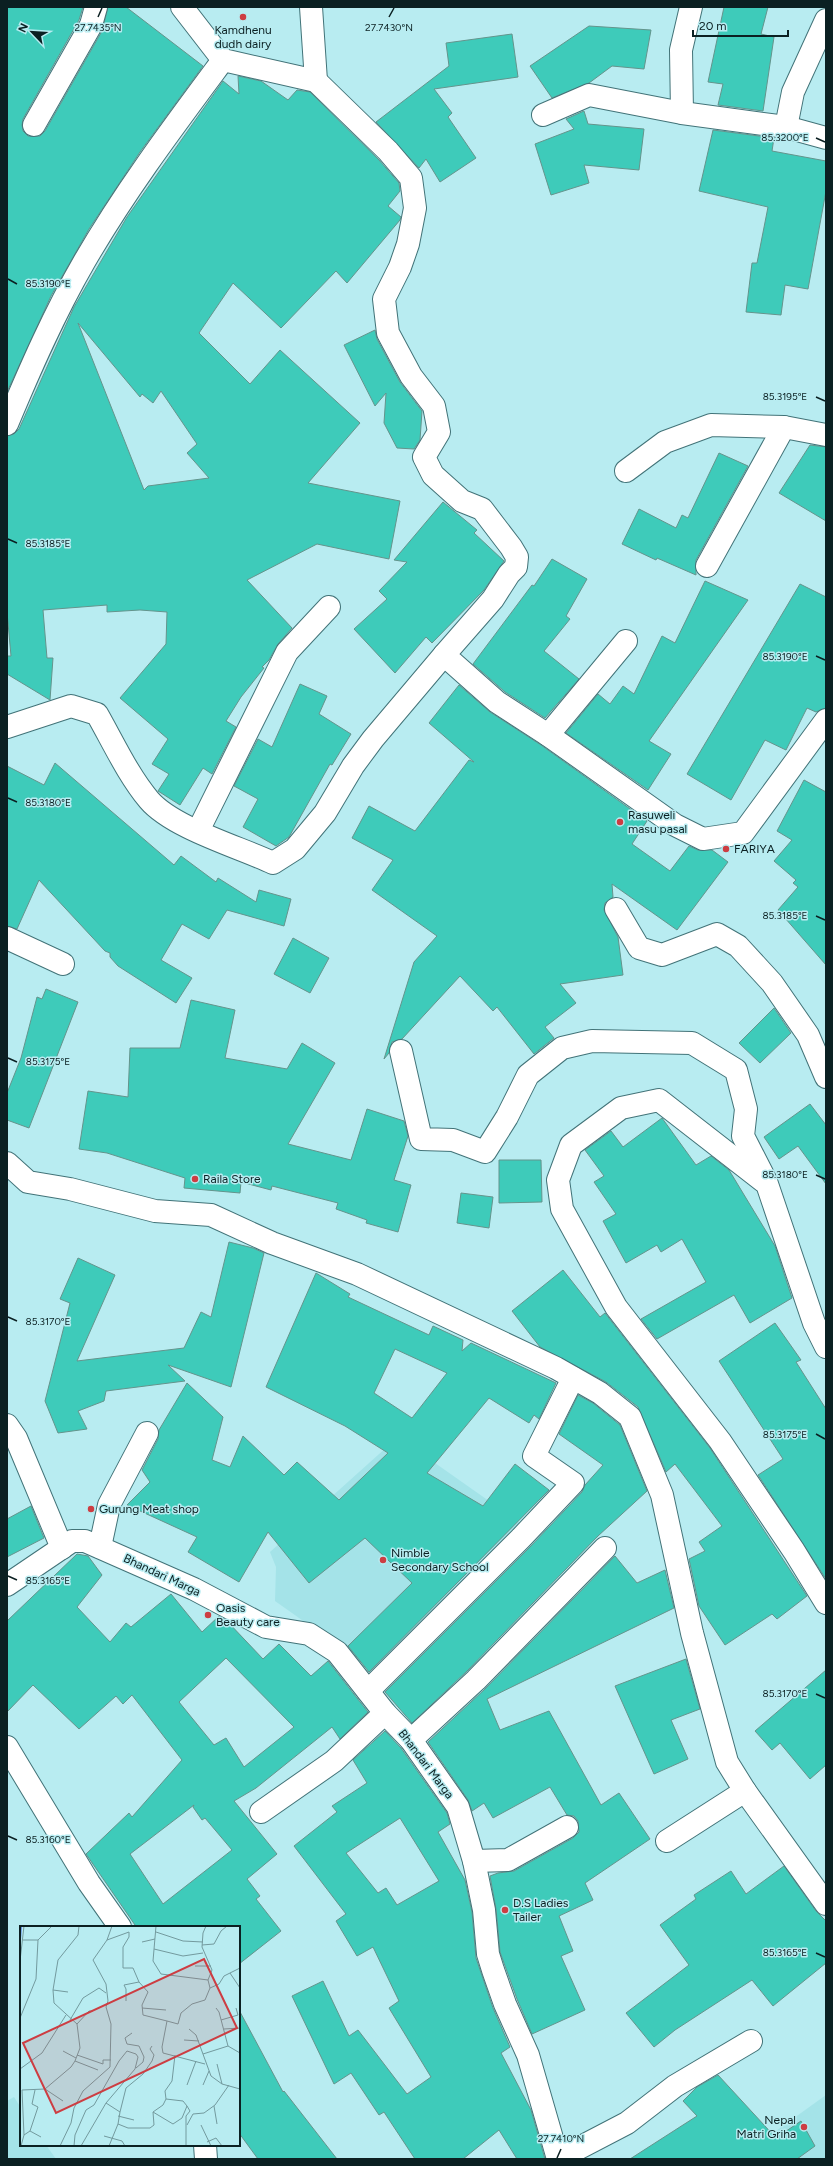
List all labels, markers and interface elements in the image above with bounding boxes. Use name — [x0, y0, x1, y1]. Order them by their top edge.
north arrow — [12, 12, 52, 52]
marker: Kamdhenu dudh dairy — [238, 12, 248, 22]
scale bar — [693, 12, 788, 38]
text: 20 m — [699, 19, 727, 33]
text: N — [16, 21, 31, 35]
text: 27.7435°N — [74, 21, 122, 34]
text: 27.7430°N — [365, 21, 413, 34]
place label: Kamdhenu dudh dairy — [214, 23, 272, 51]
text: 85.3200°E — [761, 131, 809, 144]
text: 85.3190°E — [25, 277, 71, 290]
text: 85.3195°E — [763, 390, 807, 403]
text: 85.3185°E — [25, 537, 71, 550]
text: 85.3190°E — [762, 650, 808, 663]
text: 85.3180°E — [25, 796, 71, 809]
place label: Rasuweli masu pasal — [628, 808, 687, 836]
marker: Rasuweli masu pasal — [615, 817, 625, 827]
place label: FARIYA — [734, 842, 775, 856]
marker: FARIYA — [721, 844, 731, 854]
text: 85.3185°E — [762, 909, 808, 922]
text: 85.3175°E — [26, 1055, 70, 1068]
text: 85.3180°E — [762, 1168, 808, 1181]
place label: Raila Store — [203, 1172, 261, 1186]
marker: Raila Store — [190, 1174, 200, 1184]
text: 85.3170°E — [26, 1315, 71, 1328]
text: 85.3175°E — [763, 1428, 807, 1441]
place label: Gurung Meat shop — [99, 1502, 199, 1516]
marker: Gurung Meat shop — [86, 1504, 96, 1514]
place label: Nimble Secondary School — [391, 1546, 489, 1574]
street label: Bhandari Marga — [121, 1551, 203, 1599]
marker: Nimble Secondary School — [378, 1555, 388, 1565]
text: 85.3165°E — [26, 1574, 70, 1587]
place label: Oasis Beauty care — [216, 1601, 280, 1629]
marker: Oasis Beauty care — [203, 1610, 213, 1620]
text: 85.3170°E — [763, 1687, 808, 1700]
street label: Bhandari Marga — [395, 1727, 457, 1801]
text: 85.3160°E — [25, 1833, 71, 1846]
place label: D.S Ladies Tailer — [513, 1896, 569, 1924]
marker: D.S Ladies Tailer — [500, 1905, 510, 1915]
inset map — [20, 1926, 240, 2146]
text: 85.3165°E — [763, 1946, 807, 1959]
place label: Nepal Matri Griha — [737, 2113, 796, 2141]
marker: Nepal Matri Griha — [799, 2122, 809, 2132]
text: 27.7410°N — [538, 2132, 584, 2145]

